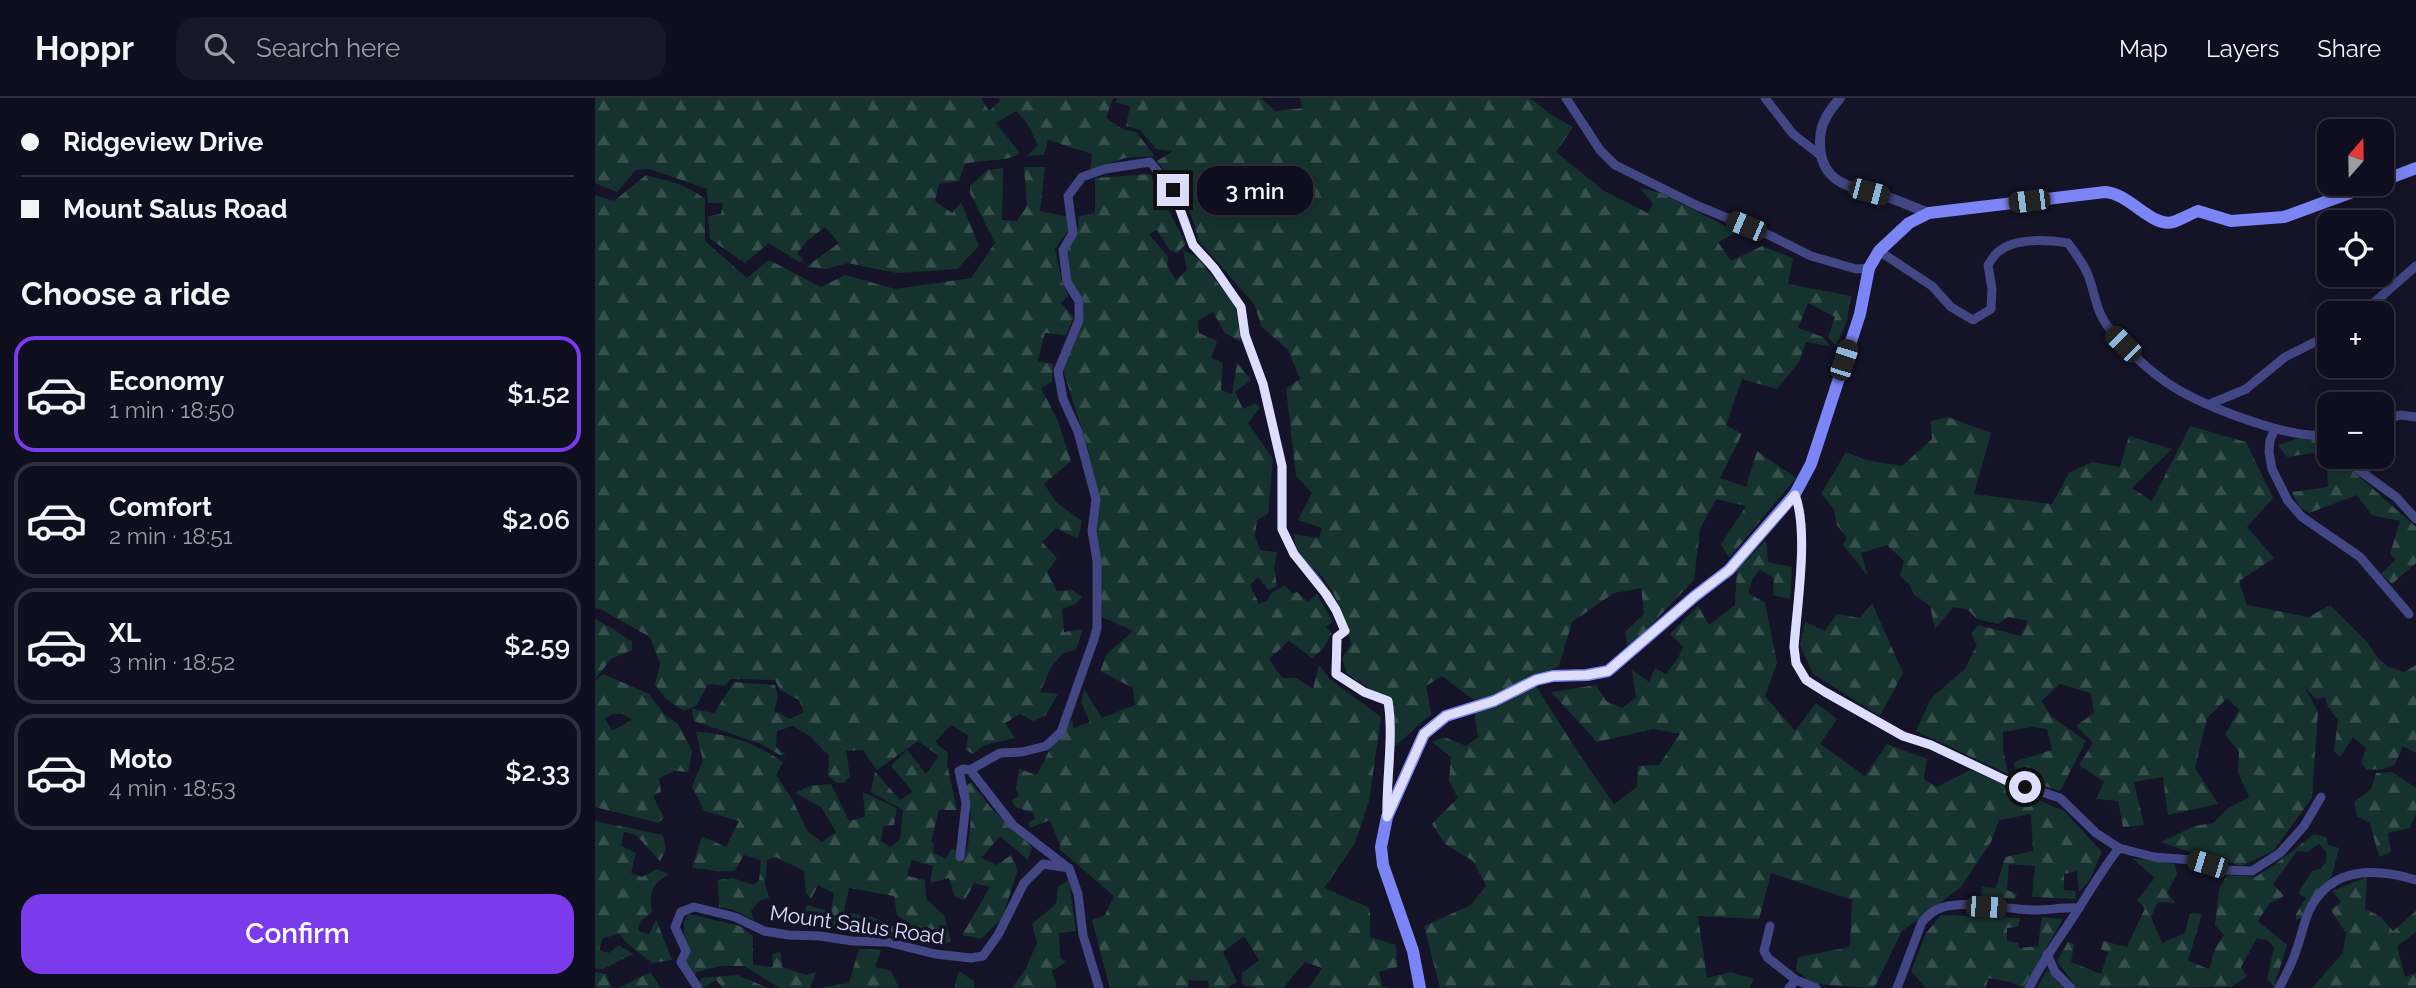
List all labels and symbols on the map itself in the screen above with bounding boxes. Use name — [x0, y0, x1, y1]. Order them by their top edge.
north arrow — [2317, 119, 2394, 196]
callout: 3 min — [1197, 166, 1313, 214]
route end — [1157, 174, 1189, 206]
car — [1846, 176, 1893, 208]
car — [2007, 188, 2052, 214]
car — [1723, 208, 1770, 244]
car — [2101, 322, 2146, 366]
car — [1828, 337, 1861, 383]
route start — [2009, 771, 2041, 803]
car — [2184, 848, 2231, 880]
car — [1965, 895, 2008, 919]
street label: Mount Salus Road — [768, 900, 946, 949]

